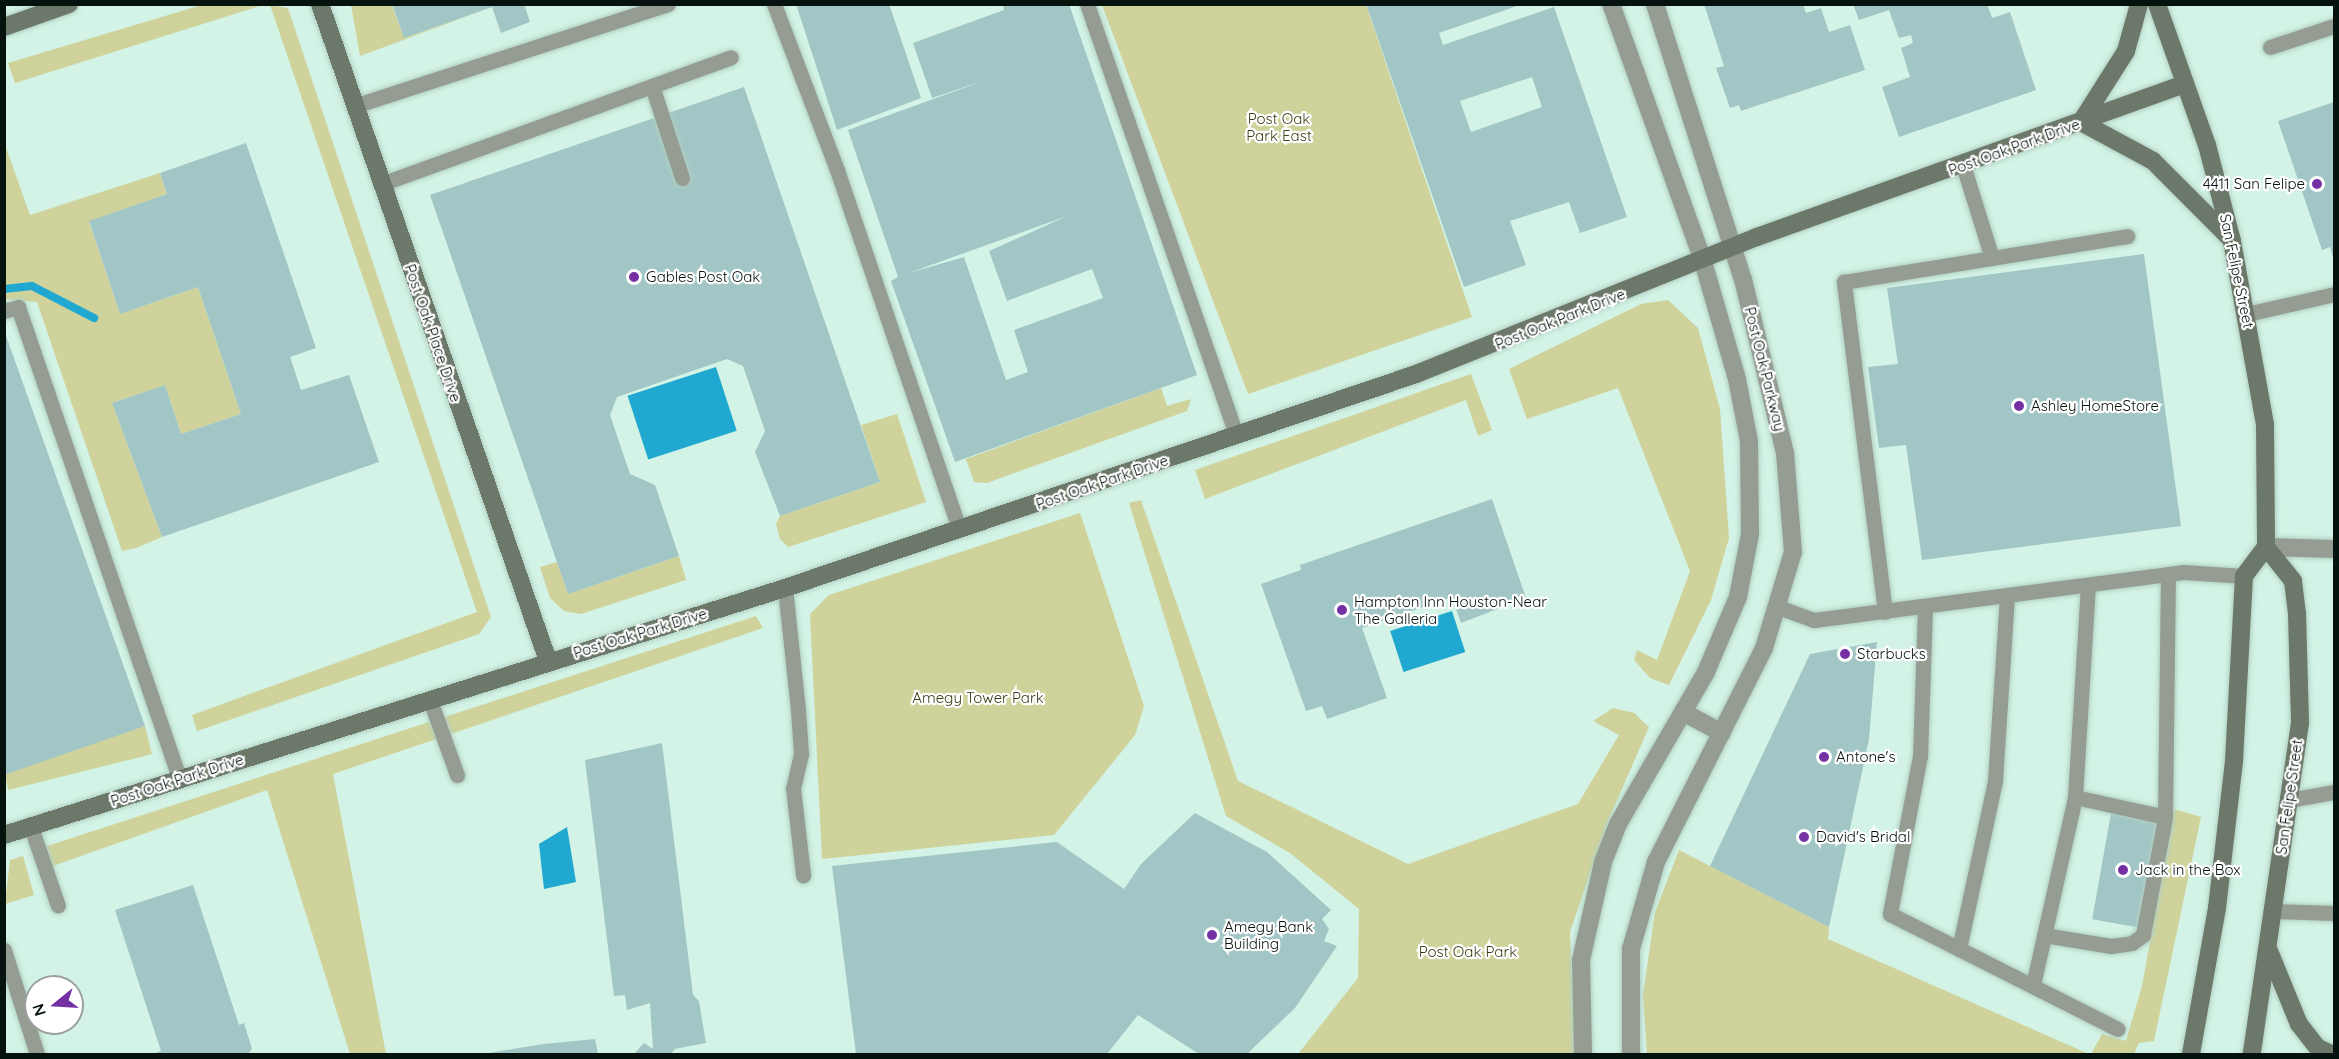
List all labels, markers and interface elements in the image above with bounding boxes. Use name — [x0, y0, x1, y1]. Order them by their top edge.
park label: Post Oak Park East — [1246, 109, 1312, 144]
street label: Post Oak Park Drive — [1946, 115, 2082, 179]
place label: 4411 San Felipe — [2203, 175, 2305, 193]
marker: 4411 San Felipe — [2310, 177, 2324, 191]
street label: San Felipe Street — [2216, 212, 2258, 330]
street label: Post Oak Place Drive — [401, 262, 465, 404]
place label: Gables Post Oak — [646, 268, 760, 286]
marker: Gables Post Oak — [627, 270, 641, 284]
street label: Post Oak Park Drive — [1492, 285, 1628, 353]
street label: Post Oak Parkway — [1741, 305, 1789, 433]
place label: Ashley HomeStore — [2031, 397, 2159, 415]
marker: Ashley HomeStore — [2012, 399, 2026, 413]
street label: Post Oak Park Drive — [1033, 451, 1171, 513]
place label: Hampton Inn Houston-Near The Galleria — [1354, 592, 1547, 627]
marker: Hampton Inn Houston-Near The Galleria — [1335, 603, 1349, 617]
street label: Post Oak Park Drive — [571, 604, 709, 662]
place label: Starbucks — [1857, 645, 1926, 663]
marker: Starbucks — [1838, 647, 1852, 661]
park label: Amegy Tower Park — [912, 689, 1044, 707]
street label: San Felipe Street — [2272, 738, 2306, 856]
place label: Antone's — [1836, 748, 1896, 766]
street label: Post Oak Park Drive — [108, 750, 246, 810]
marker: Antone's — [1817, 750, 1831, 764]
place label: David's Bridal — [1816, 828, 1910, 846]
marker: David's Bridal — [1797, 830, 1811, 844]
place label: Jack in the Box — [2135, 861, 2241, 879]
marker: Jack in the Box — [2116, 863, 2130, 877]
place label: Amegy Bank Building — [1224, 917, 1313, 952]
marker: Amegy Bank Building — [1205, 928, 1219, 942]
park label: Post Oak Park — [1419, 943, 1517, 961]
north arrow — [24, 975, 84, 1035]
text: N — [27, 1001, 50, 1019]

